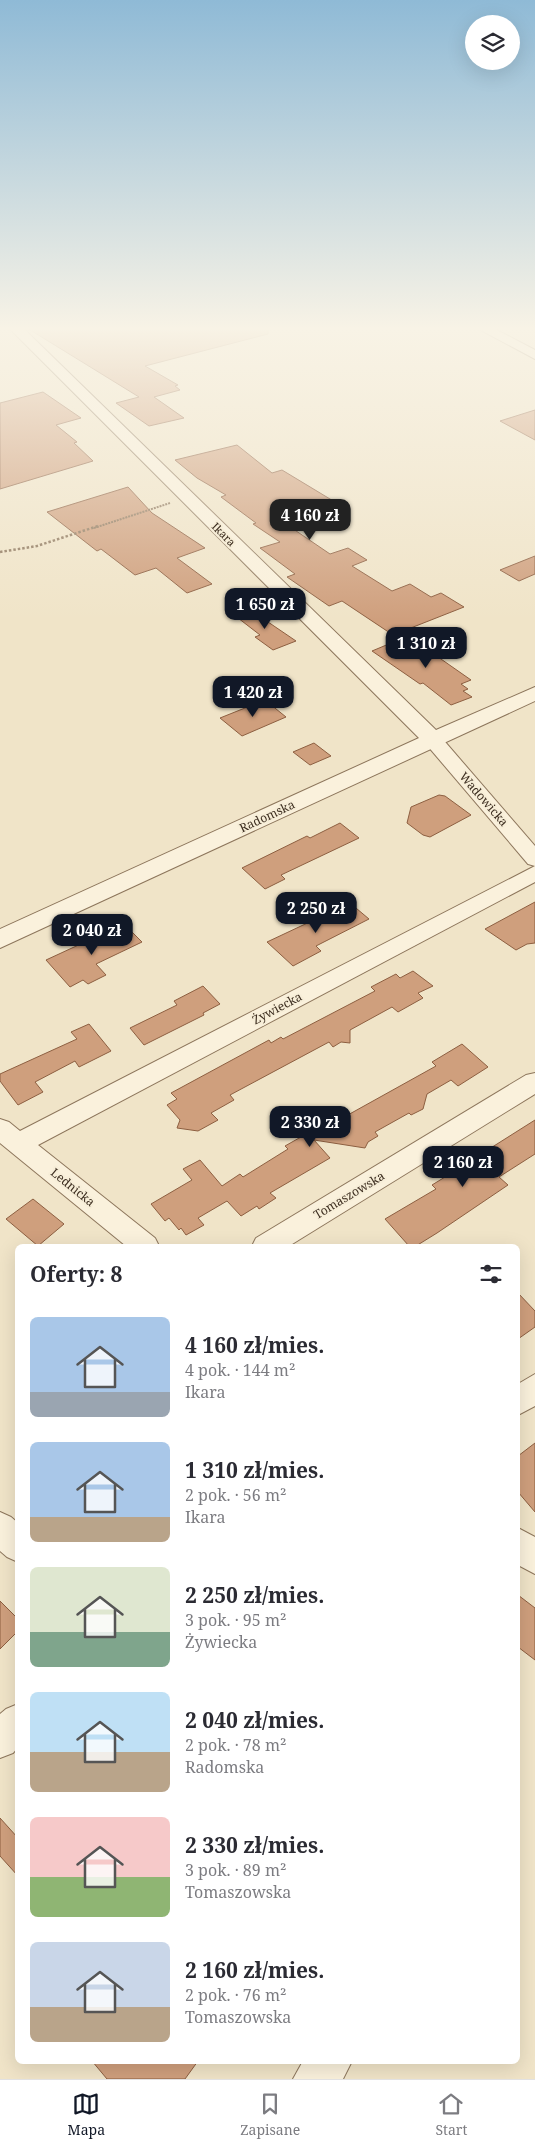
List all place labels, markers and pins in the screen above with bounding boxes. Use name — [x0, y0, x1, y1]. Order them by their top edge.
pin: 4 160 zł — [258, 498, 362, 541]
pin: 1 650 zł — [213, 588, 317, 630]
pin: 1 310 zł — [374, 626, 478, 669]
pin: 1 420 zł — [201, 676, 305, 718]
pin: 2 250 zł — [264, 892, 368, 934]
pin: 2 040 zł — [40, 914, 144, 956]
pin: 2 330 zł — [258, 1106, 362, 1148]
pin: 2 160 zł — [411, 1146, 515, 1188]

